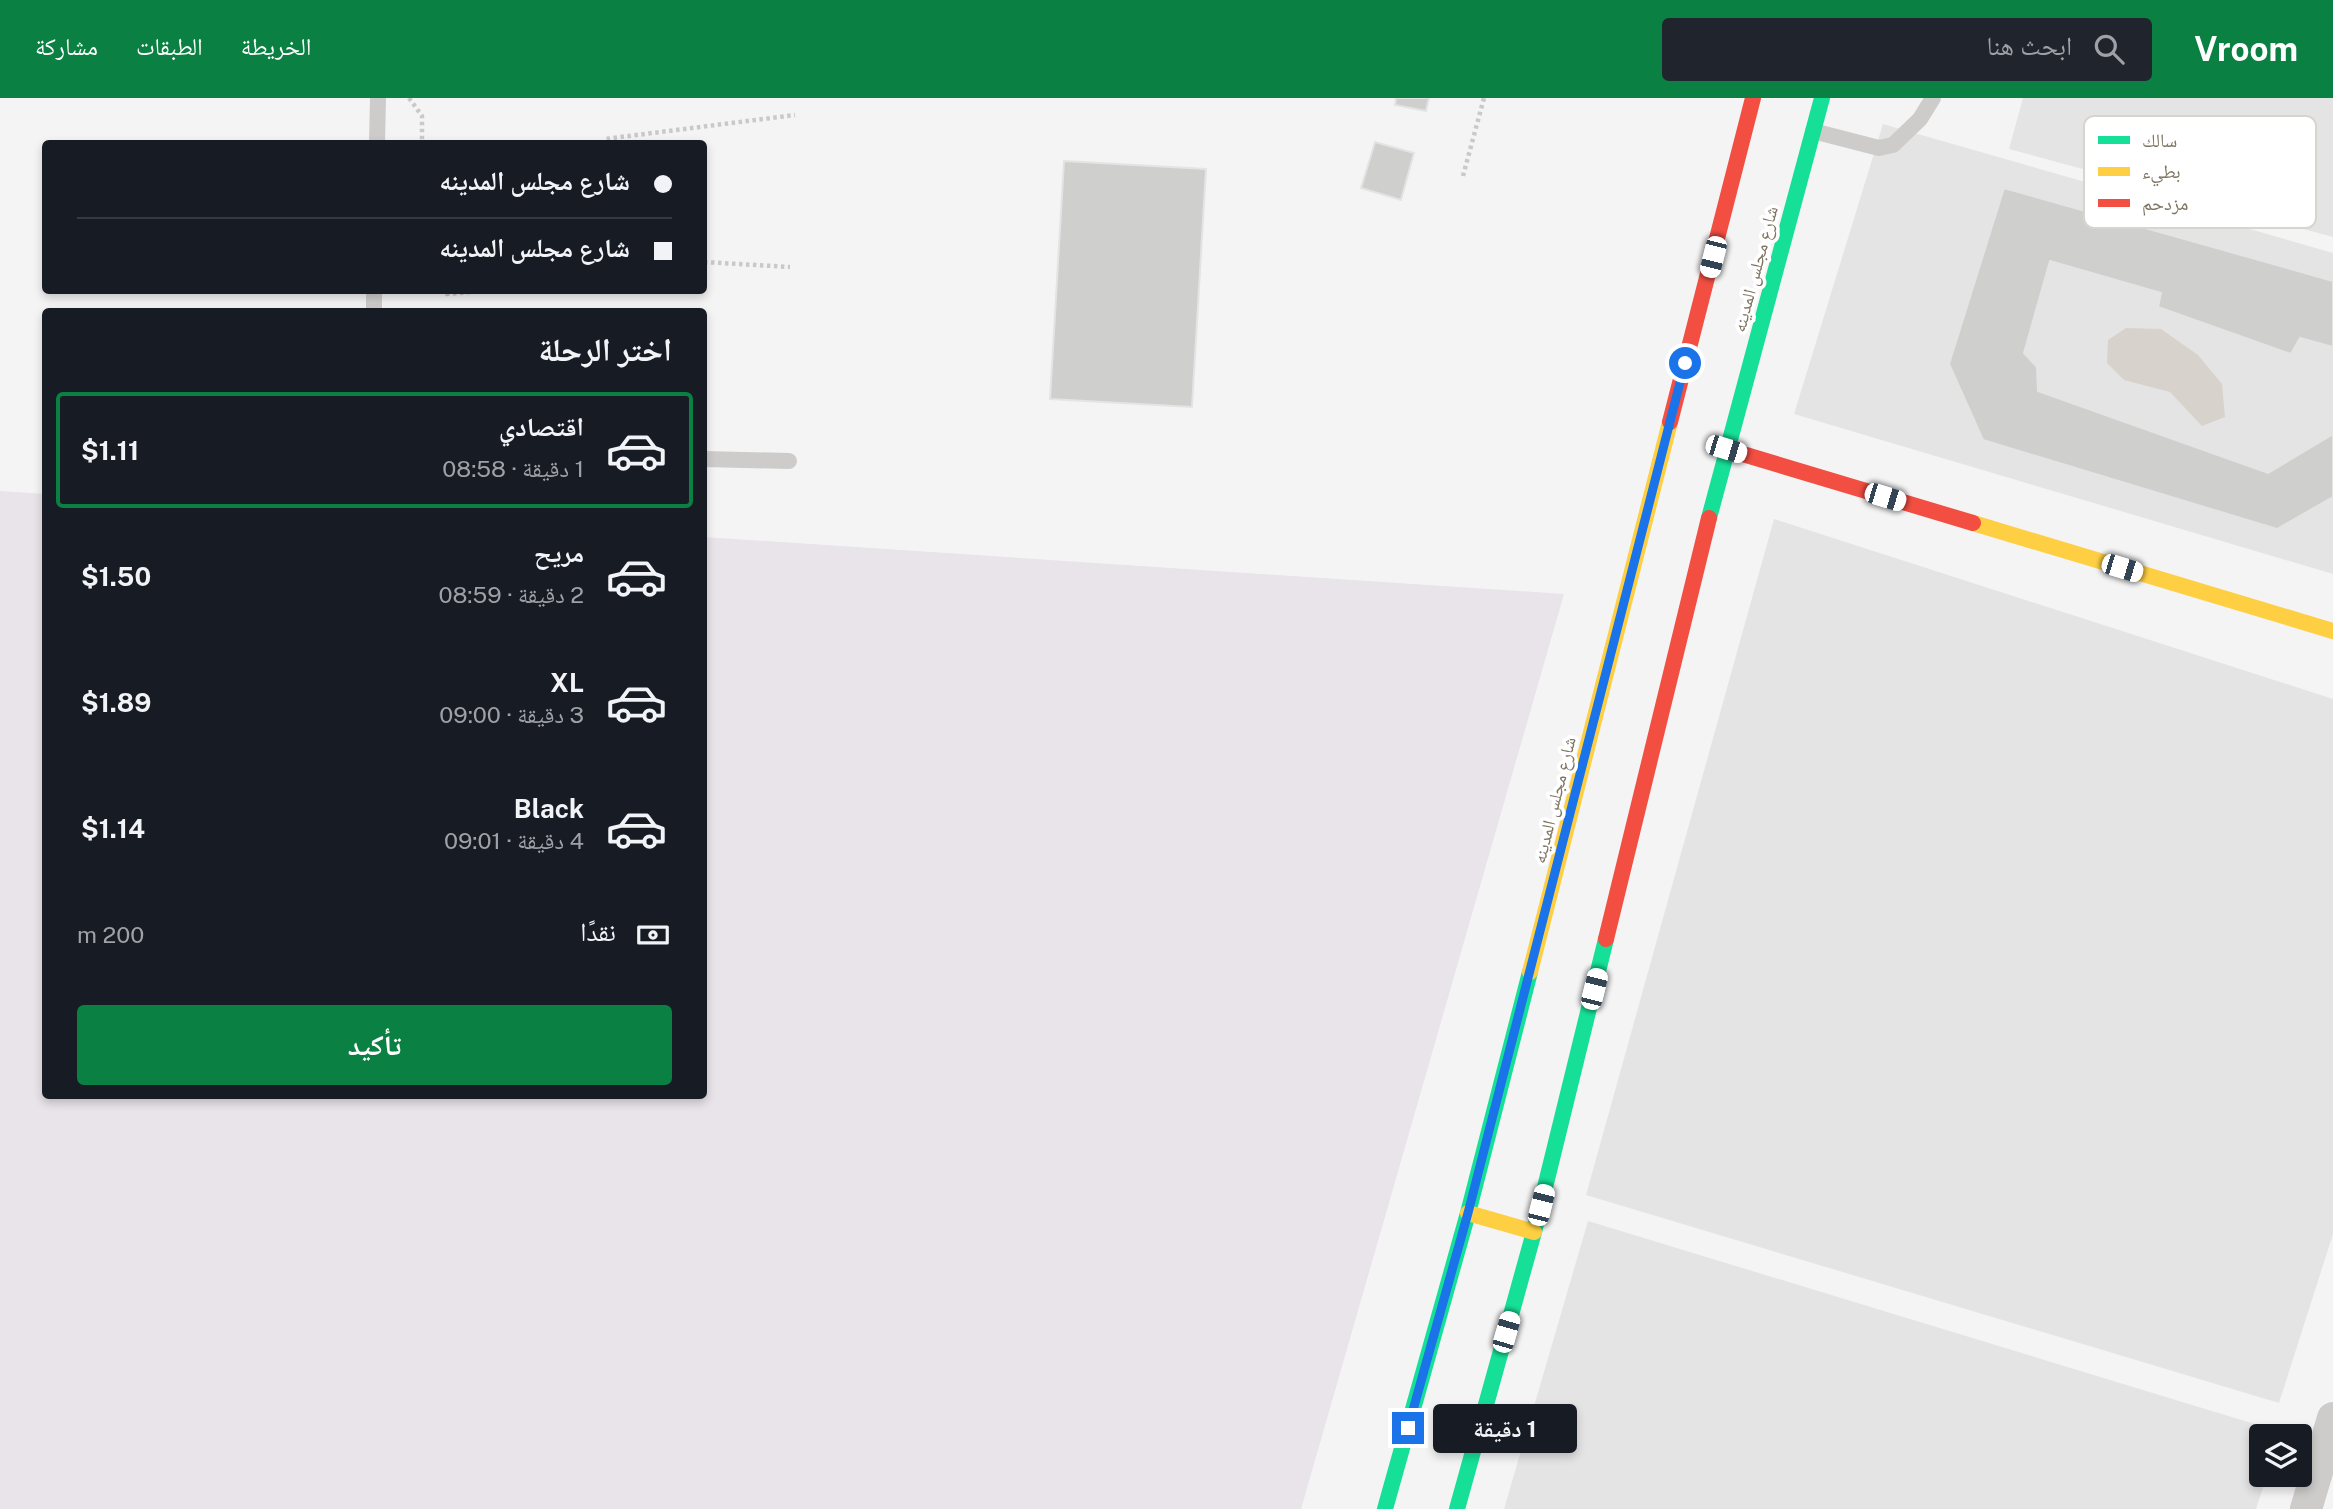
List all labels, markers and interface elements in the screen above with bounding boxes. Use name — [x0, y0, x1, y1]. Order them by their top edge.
search box — [1662, 18, 2152, 81]
text: ابحث هنا — [1987, 30, 2072, 61]
icon: search — [2090, 30, 2128, 68]
text: Vroom — [2194, 30, 2298, 68]
text: مشاركة — [35, 32, 98, 60]
text: الطبقات — [136, 32, 203, 60]
text: الخريطة — [241, 32, 311, 60]
legend — [2084, 116, 2316, 228]
text: سالك — [2142, 129, 2177, 151]
text: بطيء — [2142, 160, 2181, 187]
text: شارع مجلس المدينه — [439, 165, 630, 196]
text: مزدحم — [2142, 192, 2188, 216]
street label: شارع مجلس المدينه — [1728, 204, 1783, 335]
text: شارع مجلس المدينه — [439, 232, 630, 263]
car — [1698, 234, 1729, 280]
text: اختر الرحلة — [539, 331, 672, 368]
route start — [1669, 347, 1701, 379]
text: اقتصادي — [499, 411, 584, 442]
icon: car — [605, 419, 668, 482]
car — [1703, 433, 1750, 465]
text: $1.11 — [81, 435, 139, 466]
text: 1 دقيقة · 08:58 — [442, 455, 584, 482]
car — [1862, 481, 1909, 513]
text: مريح — [534, 537, 584, 568]
icon: car — [605, 545, 668, 608]
car — [2099, 552, 2146, 584]
text: $1.50 — [81, 561, 151, 592]
text: 2 دقيقة · 08:59 — [439, 581, 584, 608]
text: XL — [550, 667, 584, 698]
icon: car — [605, 671, 668, 734]
text: $1.89 — [81, 687, 151, 718]
text: 3 دقيقة · 09:00 — [439, 701, 584, 728]
street label: شارع مجلس المدينه — [1528, 735, 1581, 866]
text: Black — [514, 793, 584, 824]
icon: car — [605, 797, 668, 860]
text: $1.14 — [81, 813, 145, 844]
text: 4 دقيقة · 09:01 — [444, 827, 584, 854]
text: نقدًا — [580, 916, 616, 947]
icon: cash — [634, 916, 672, 954]
text: 200 m — [77, 921, 144, 948]
car — [1579, 966, 1610, 1012]
button: تأكيد — [77, 1005, 672, 1085]
car — [1526, 1182, 1557, 1228]
car — [1491, 1309, 1522, 1355]
callout: 1 دقيقة — [1432, 1404, 1576, 1452]
route end — [1392, 1412, 1424, 1444]
text: 1 دقيقة — [1473, 1415, 1537, 1442]
map controls — [2249, 1424, 2312, 1487]
button: layers — [2249, 1424, 2312, 1487]

